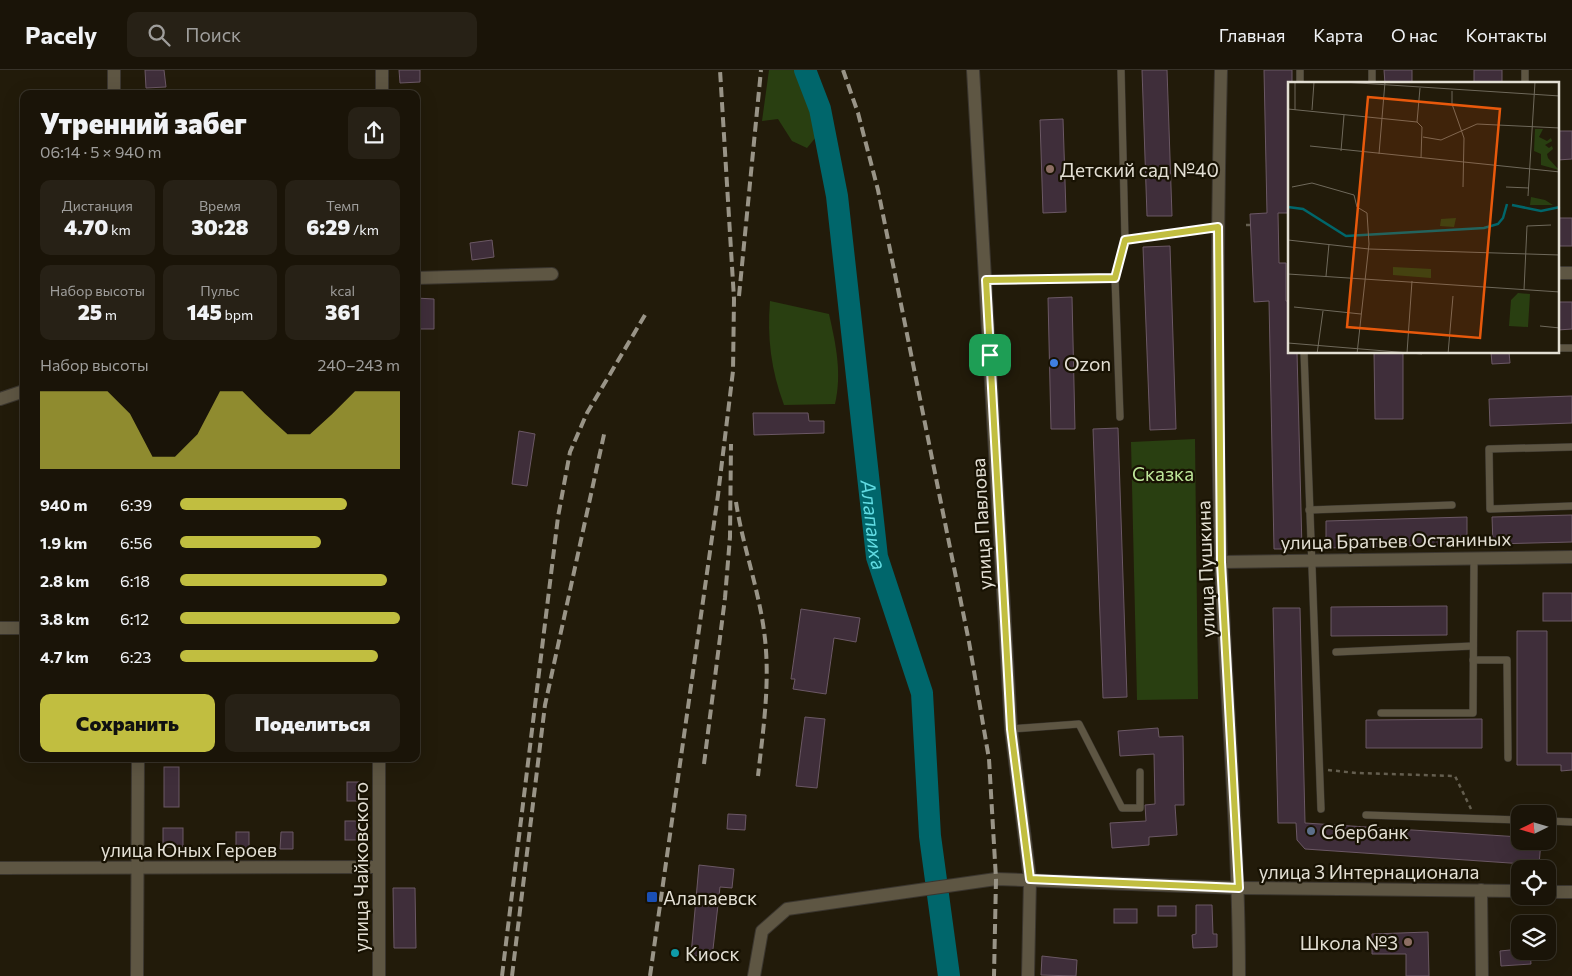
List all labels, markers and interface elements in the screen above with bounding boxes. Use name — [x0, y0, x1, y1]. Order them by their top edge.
search box — [127, 12, 477, 57]
text: Pacely — [25, 20, 97, 49]
icon: search — [145, 21, 173, 49]
text: Поиск — [185, 23, 241, 46]
text: Главная — [1219, 24, 1285, 46]
text: Карта — [1313, 24, 1363, 46]
text: О нас — [1391, 24, 1438, 46]
text: Контакты — [1466, 24, 1547, 46]
inset map — [1288, 82, 1560, 354]
text: Утренний забег — [40, 106, 247, 140]
button: share — [348, 107, 400, 159]
text: 06:14 · 5 × 940 m — [40, 142, 161, 161]
place label: Детский сад №40 — [1060, 158, 1219, 181]
marker: Детский сад №40 — [1044, 163, 1056, 175]
text: Дистанция — [62, 197, 133, 214]
text: Время — [199, 197, 241, 214]
text: Темп — [326, 197, 359, 214]
text: 4.70 — [64, 214, 108, 239]
text: 30:28 — [191, 214, 249, 239]
text: 6:29 — [306, 214, 350, 239]
text: km — [108, 221, 131, 238]
text: /km — [350, 221, 379, 238]
text: Набор высоты — [50, 282, 145, 299]
text: Пульс — [200, 282, 240, 299]
text: kcal — [330, 282, 355, 299]
text: 25 — [78, 299, 102, 324]
text: 145 — [187, 299, 222, 324]
text: 361 — [325, 299, 360, 324]
text: m — [102, 306, 117, 323]
text: bpm — [222, 306, 253, 323]
pin — [969, 334, 1011, 376]
icon: arrive — [976, 341, 1004, 369]
place label: Ozon — [1064, 352, 1111, 375]
text: Набор высоты — [40, 355, 149, 374]
text: 240–243 m — [318, 355, 400, 374]
marker: Ozon — [1048, 357, 1060, 369]
street label: улица Павлова — [966, 457, 996, 591]
park label: Сказка — [1132, 462, 1194, 485]
water label: Алапаиха — [856, 478, 892, 573]
text: 940 m — [40, 495, 87, 514]
text: 6:39 — [120, 495, 152, 514]
street label: улица Пушкина — [1191, 500, 1219, 638]
street label: улица Братьев Останиных — [1280, 526, 1512, 554]
text: 1.9 km — [40, 533, 87, 552]
text: 6:56 — [120, 533, 152, 552]
text: 2.8 km — [40, 571, 89, 590]
text: 6:18 — [120, 571, 150, 590]
text: 3.8 km — [40, 609, 89, 628]
text: 6:12 — [120, 609, 149, 628]
text: 4.7 km — [40, 647, 89, 666]
text: 6:23 — [120, 647, 152, 666]
button: Сохранить — [40, 694, 215, 752]
button: Поделиться — [225, 694, 400, 752]
street label: улица Чайковского — [349, 782, 372, 952]
north arrow — [1511, 805, 1556, 850]
map controls — [1511, 805, 1556, 960]
place label: Сбербанк — [1321, 820, 1409, 843]
marker: Сбербанк — [1305, 825, 1317, 837]
street label: улица Юных Героев — [101, 838, 277, 861]
street label: улица 3 Интернационала — [1259, 860, 1479, 883]
button: locate — [1511, 860, 1556, 905]
place label: Алапаевск — [663, 886, 757, 909]
marker: Алапаевск — [645, 890, 659, 904]
button: layers — [1511, 915, 1556, 960]
place label: Школа №3 — [1300, 931, 1398, 954]
marker: Школа №3 — [1402, 936, 1414, 948]
place label: Киоск — [685, 942, 740, 965]
marker: Киоск — [669, 947, 681, 959]

